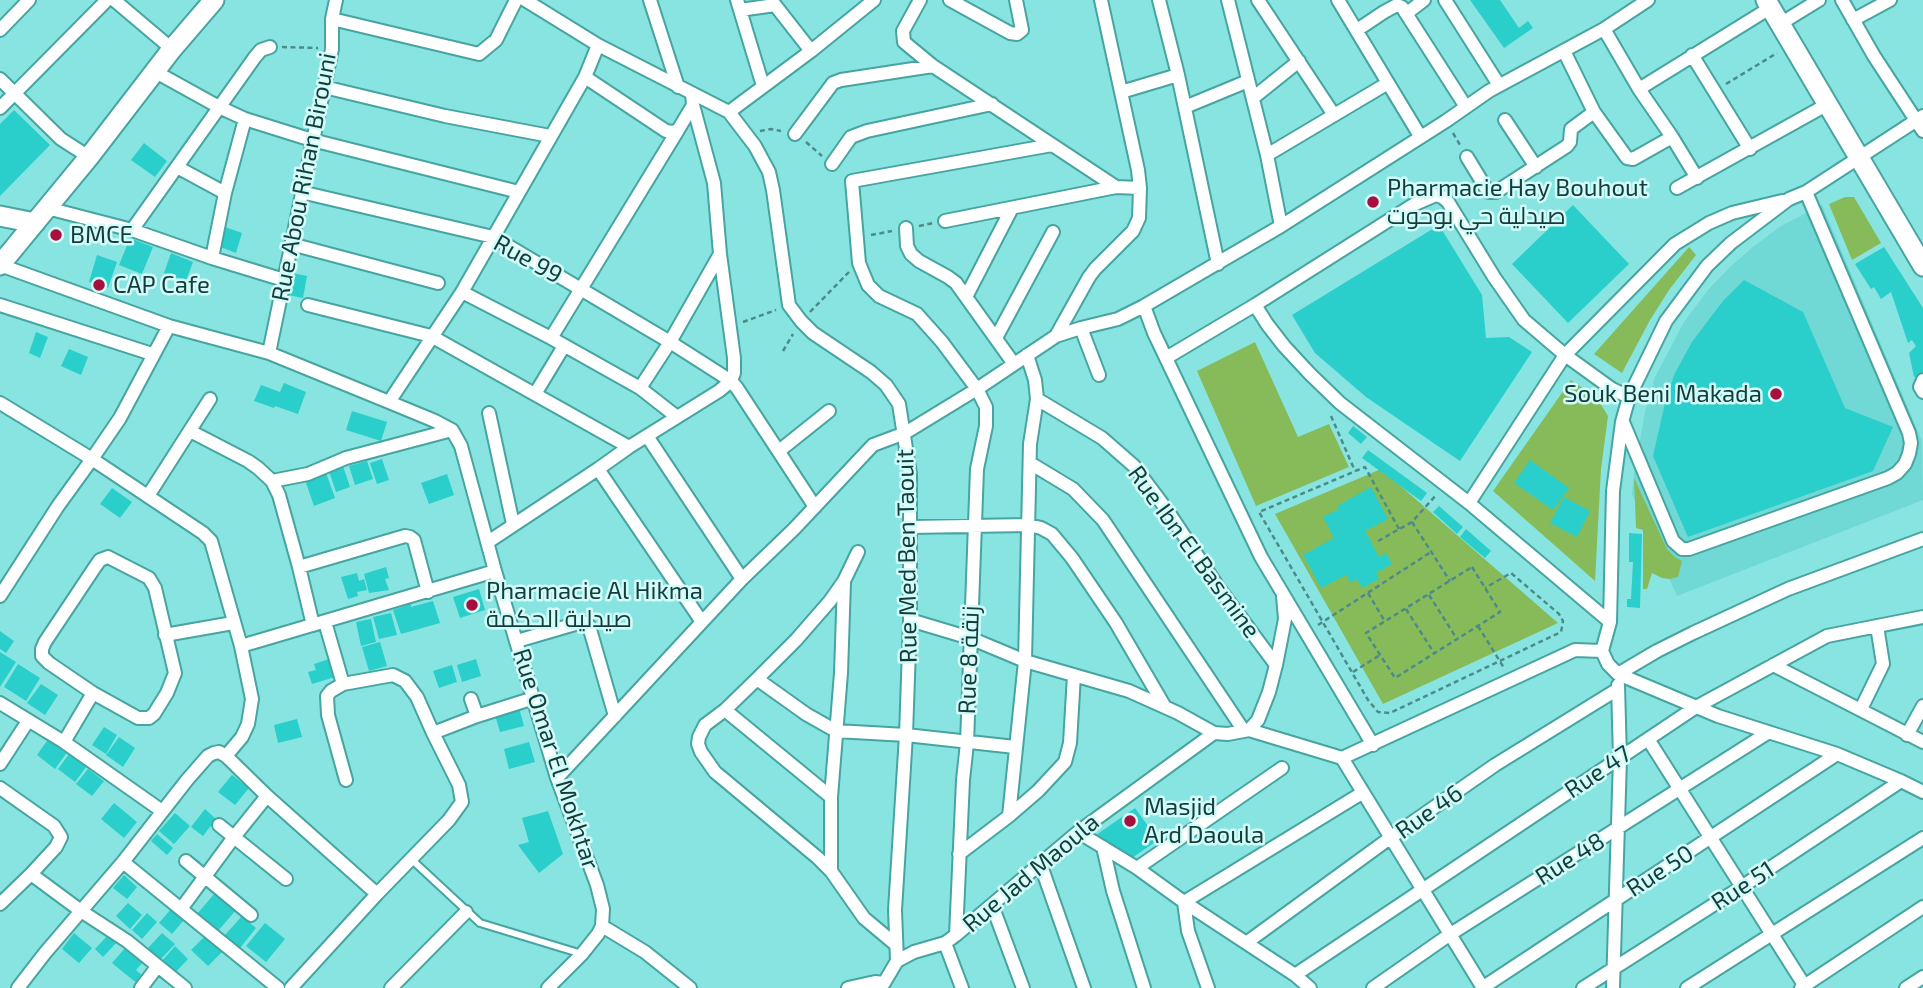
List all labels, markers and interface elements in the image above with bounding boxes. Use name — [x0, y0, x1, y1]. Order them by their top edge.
street label: Rue Abou Rihan Birouni — [266, 50, 342, 304]
place label: Pharmacie Hay Bouhout صيدلية حي بوحوت — [1387, 174, 1648, 230]
marker: Pharmacie Hay Bouhout صيدلية حي بوحوت — [1365, 194, 1381, 210]
place label: BMCE — [70, 221, 133, 249]
marker: BMCE — [48, 227, 64, 243]
street label: Rue 99 — [489, 228, 567, 290]
place label: CAP Cafe — [113, 271, 210, 299]
marker: CAP Cafe — [91, 277, 107, 293]
place label: Souk Beni Makada — [1564, 380, 1762, 408]
marker: Souk Beni Makada — [1768, 386, 1784, 402]
street label: Rue Med Ben Taouit — [891, 449, 923, 663]
street label: Rue Ibn El Basmine — [1122, 460, 1266, 644]
place label: Pharmacie Al Hikma صيدلية الحكمة — [486, 577, 703, 633]
marker: Pharmacie Al Hikma صيدلية الحكمة — [464, 597, 480, 613]
street label: Rue 8 زنقة — [953, 605, 985, 715]
street label: Rue Omar El Mokhtar — [507, 645, 605, 873]
street label: Rue 47 — [1559, 739, 1637, 805]
street label: Rue 46 — [1390, 779, 1468, 845]
place label: Masjid Ard Daoula — [1144, 793, 1264, 849]
street label: Rue Jad Maoula — [957, 808, 1105, 938]
marker: Masjid Ard Daoula — [1122, 813, 1138, 829]
street label: Rue 48 — [1530, 827, 1610, 891]
street label: Rue 50 — [1621, 839, 1699, 903]
street label: Rue 51 — [1706, 855, 1780, 917]

